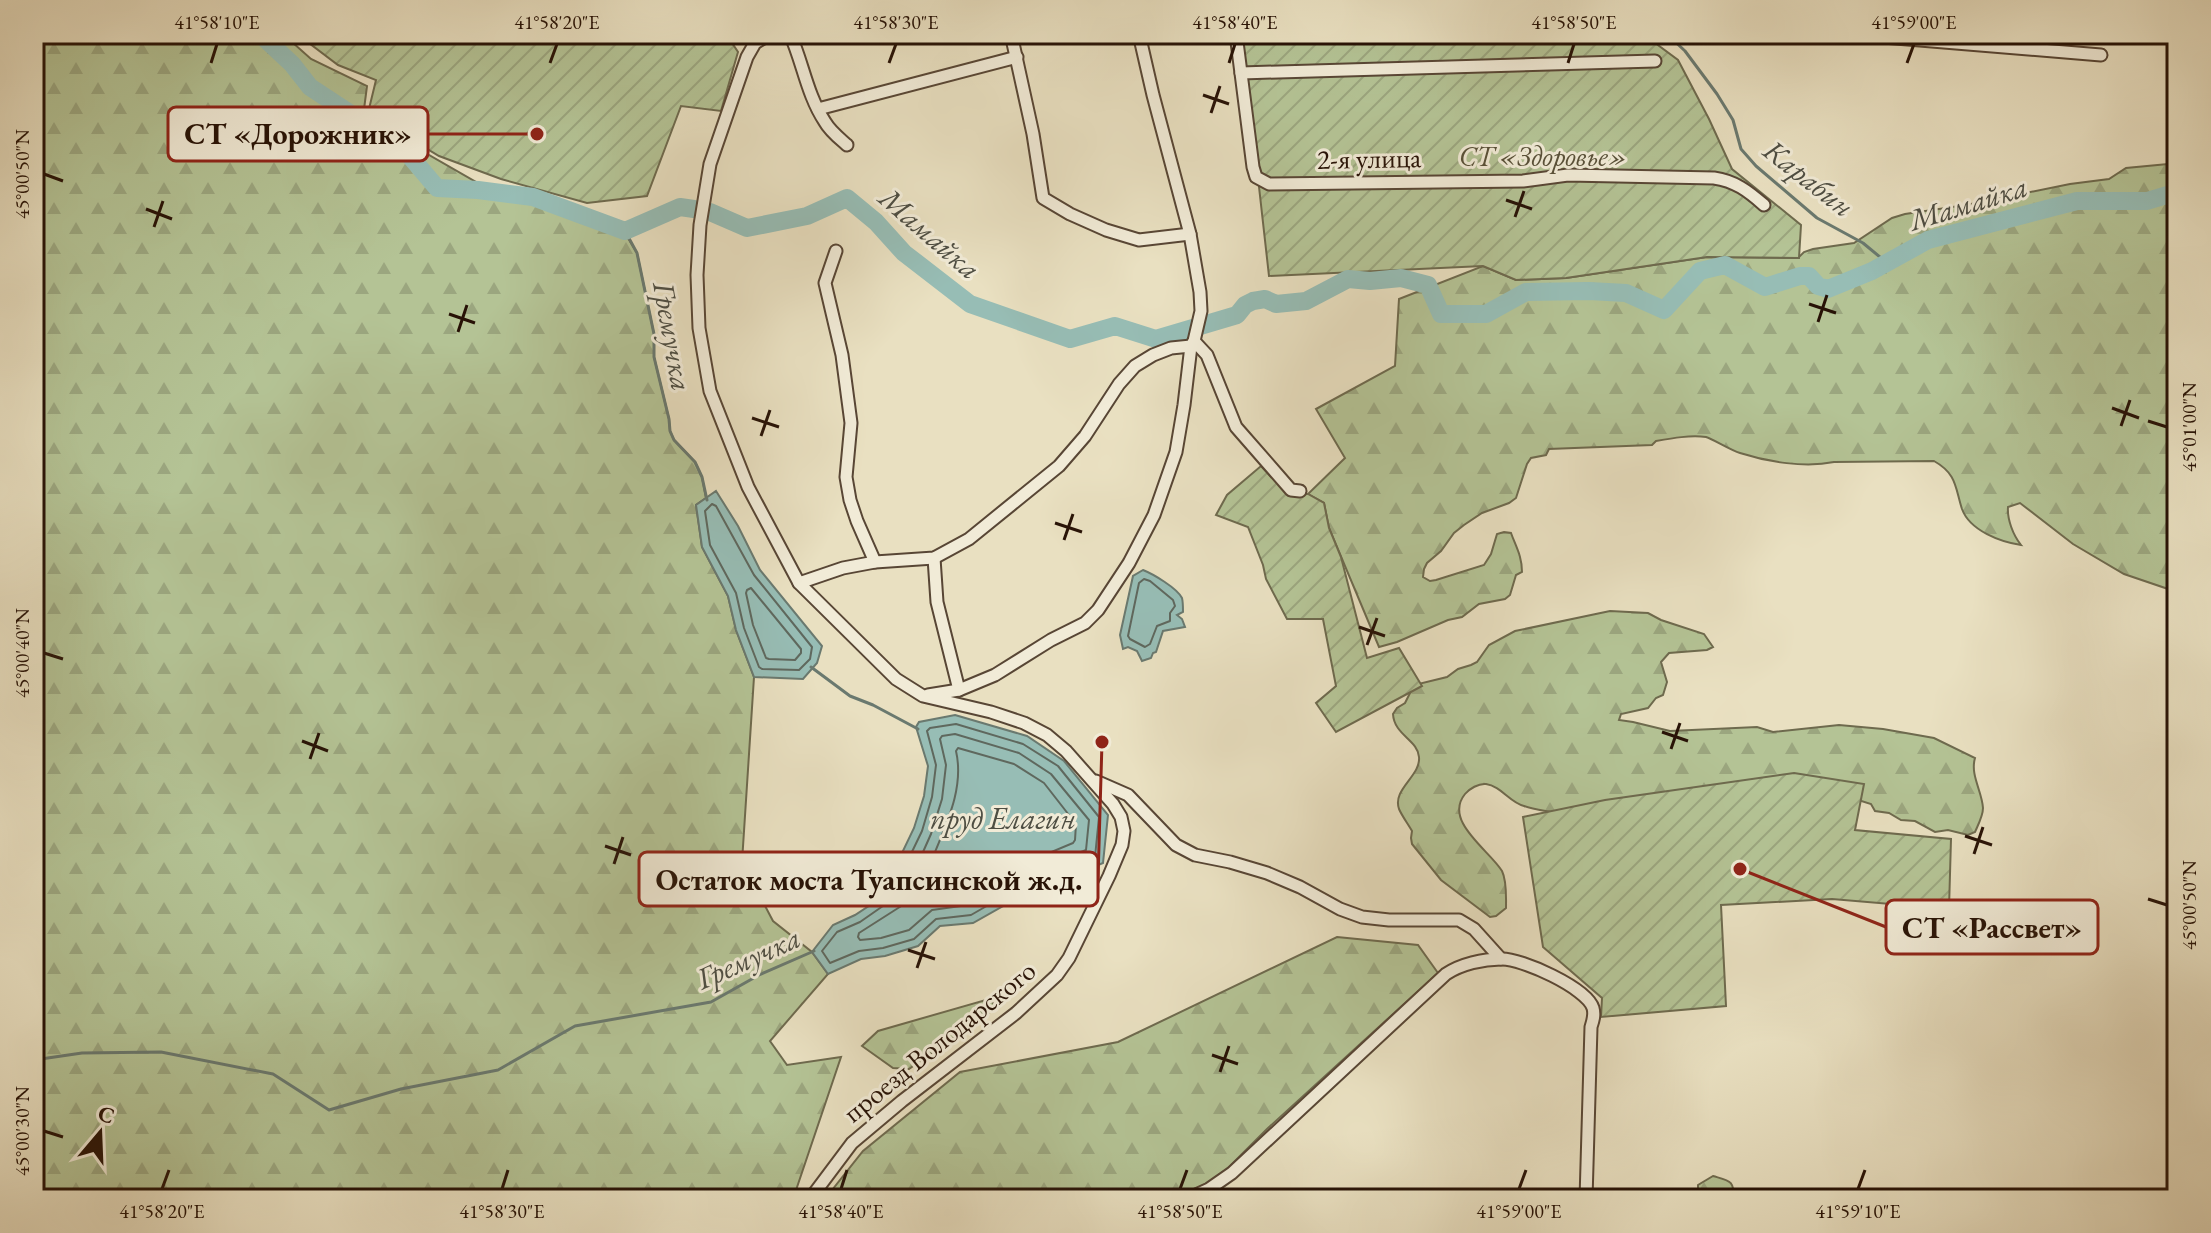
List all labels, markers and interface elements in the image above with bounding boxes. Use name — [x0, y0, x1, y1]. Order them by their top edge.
text: 41°58'10"E — [174, 9, 260, 35]
text: 41°58'20"E — [514, 9, 600, 35]
text: 41°58'30"E — [853, 9, 939, 35]
text: 41°58'40"E — [1192, 9, 1278, 35]
text: 41°58'50"E — [1531, 9, 1617, 35]
text: 41°59'00"E — [1871, 9, 1957, 35]
callout: СТ «Дорожник» — [168, 107, 428, 161]
text: СТ «Дорожник» — [184, 114, 412, 153]
text: 45°00'50"N — [9, 129, 35, 219]
water label: Карабин — [1755, 130, 1862, 226]
park label: СТ «Здоровье» — [1459, 138, 1627, 174]
street label: 2-я улица — [1316, 139, 1422, 177]
water label: Мамайка — [1902, 167, 2032, 240]
water label: Мамайка — [870, 177, 989, 288]
water label: Гремучка — [644, 277, 702, 394]
text: 45°01'00"N — [2176, 382, 2202, 472]
text: 45°00'40"N — [9, 608, 35, 698]
water label: пруд Елагин — [930, 799, 1076, 838]
callout: Остаток моста Туапсинской ж.д. — [639, 852, 1098, 906]
text: Остаток моста Туапсинской ж.д. — [656, 860, 1083, 899]
text: 45°00'50"N — [2176, 860, 2202, 950]
callout: СТ «Рассвет» — [1886, 900, 2098, 954]
text: СТ «Рассвет» — [1902, 908, 2082, 947]
water label: Гремучка — [689, 918, 806, 999]
street label: проезд Володарского — [835, 952, 1043, 1130]
text: 45°00'30"N — [9, 1086, 35, 1176]
north arrow — [60, 1093, 140, 1173]
text: С — [94, 1098, 118, 1131]
text: 41°58'20"E — [119, 1198, 205, 1224]
text: 41°58'30"E — [459, 1198, 545, 1224]
text: 41°58'40"E — [798, 1198, 884, 1224]
text: 41°58'50"E — [1137, 1198, 1223, 1224]
text: 41°59'00"E — [1476, 1198, 1562, 1224]
text: 41°59'10"E — [1815, 1198, 1901, 1224]

